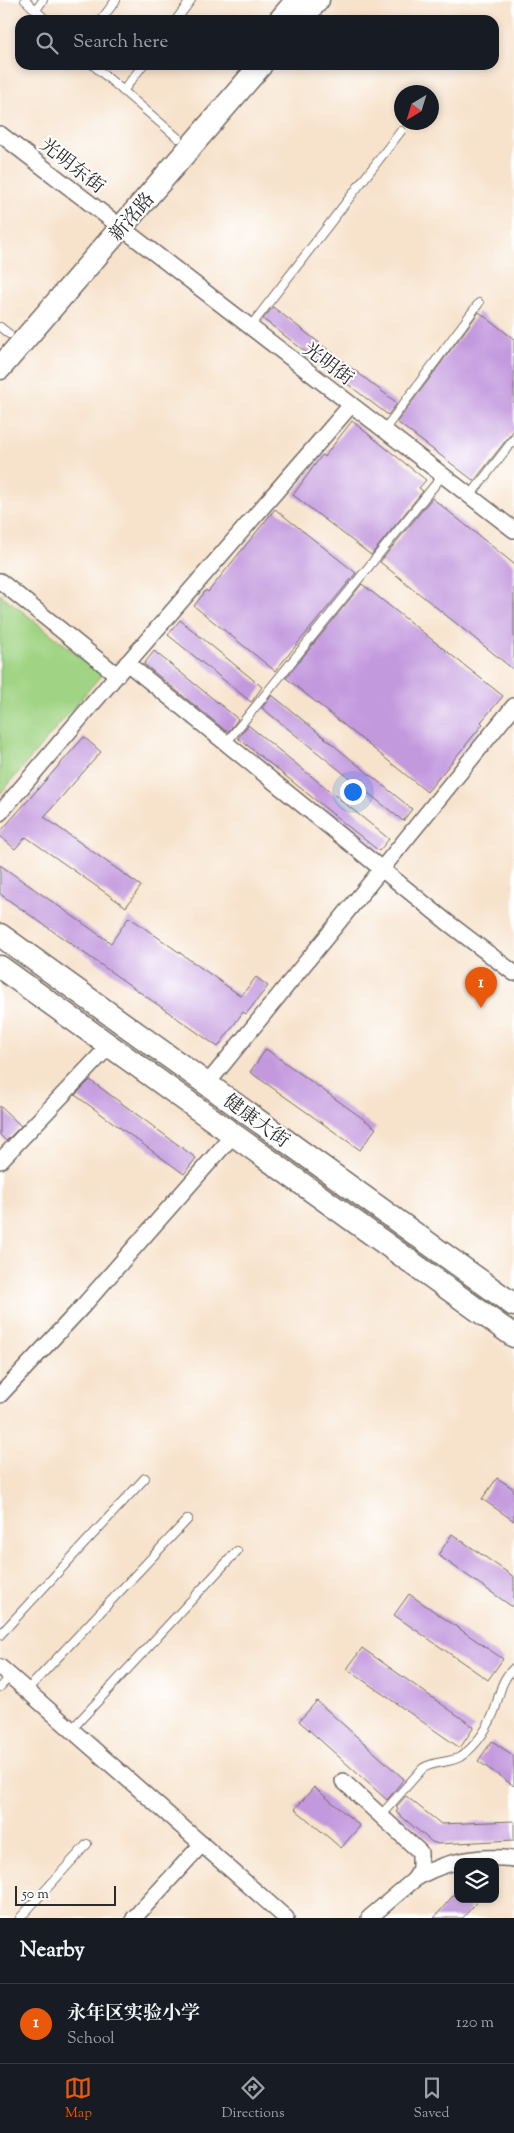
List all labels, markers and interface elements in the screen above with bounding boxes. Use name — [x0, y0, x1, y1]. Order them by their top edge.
search box — [15, 15, 499, 70]
icon: search — [33, 29, 61, 57]
text: Search here — [73, 29, 168, 56]
north arrow — [394, 85, 439, 130]
street label: 光明东街 — [33, 133, 110, 201]
street label: 新洺路 — [104, 187, 162, 248]
street label: 光明街 — [297, 337, 358, 393]
your location — [340, 779, 366, 805]
pin: 1 — [465, 967, 497, 1008]
street label: 健康大街 — [217, 1089, 294, 1155]
map controls — [454, 1858, 499, 1903]
button: layers — [454, 1858, 499, 1903]
scale bar — [15, 1883, 116, 1906]
text: 50 m — [22, 1885, 49, 1905]
text: Nearby — [20, 1936, 85, 1966]
text: 永年区实验小学 — [67, 2001, 200, 2028]
text: 1 — [33, 2012, 39, 2035]
text: 120 m — [456, 2012, 494, 2035]
text: School — [67, 2028, 115, 2051]
tab: Map — [64, 2074, 92, 2124]
tab: Directions — [221, 2074, 285, 2124]
tab: Saved — [414, 2074, 449, 2124]

